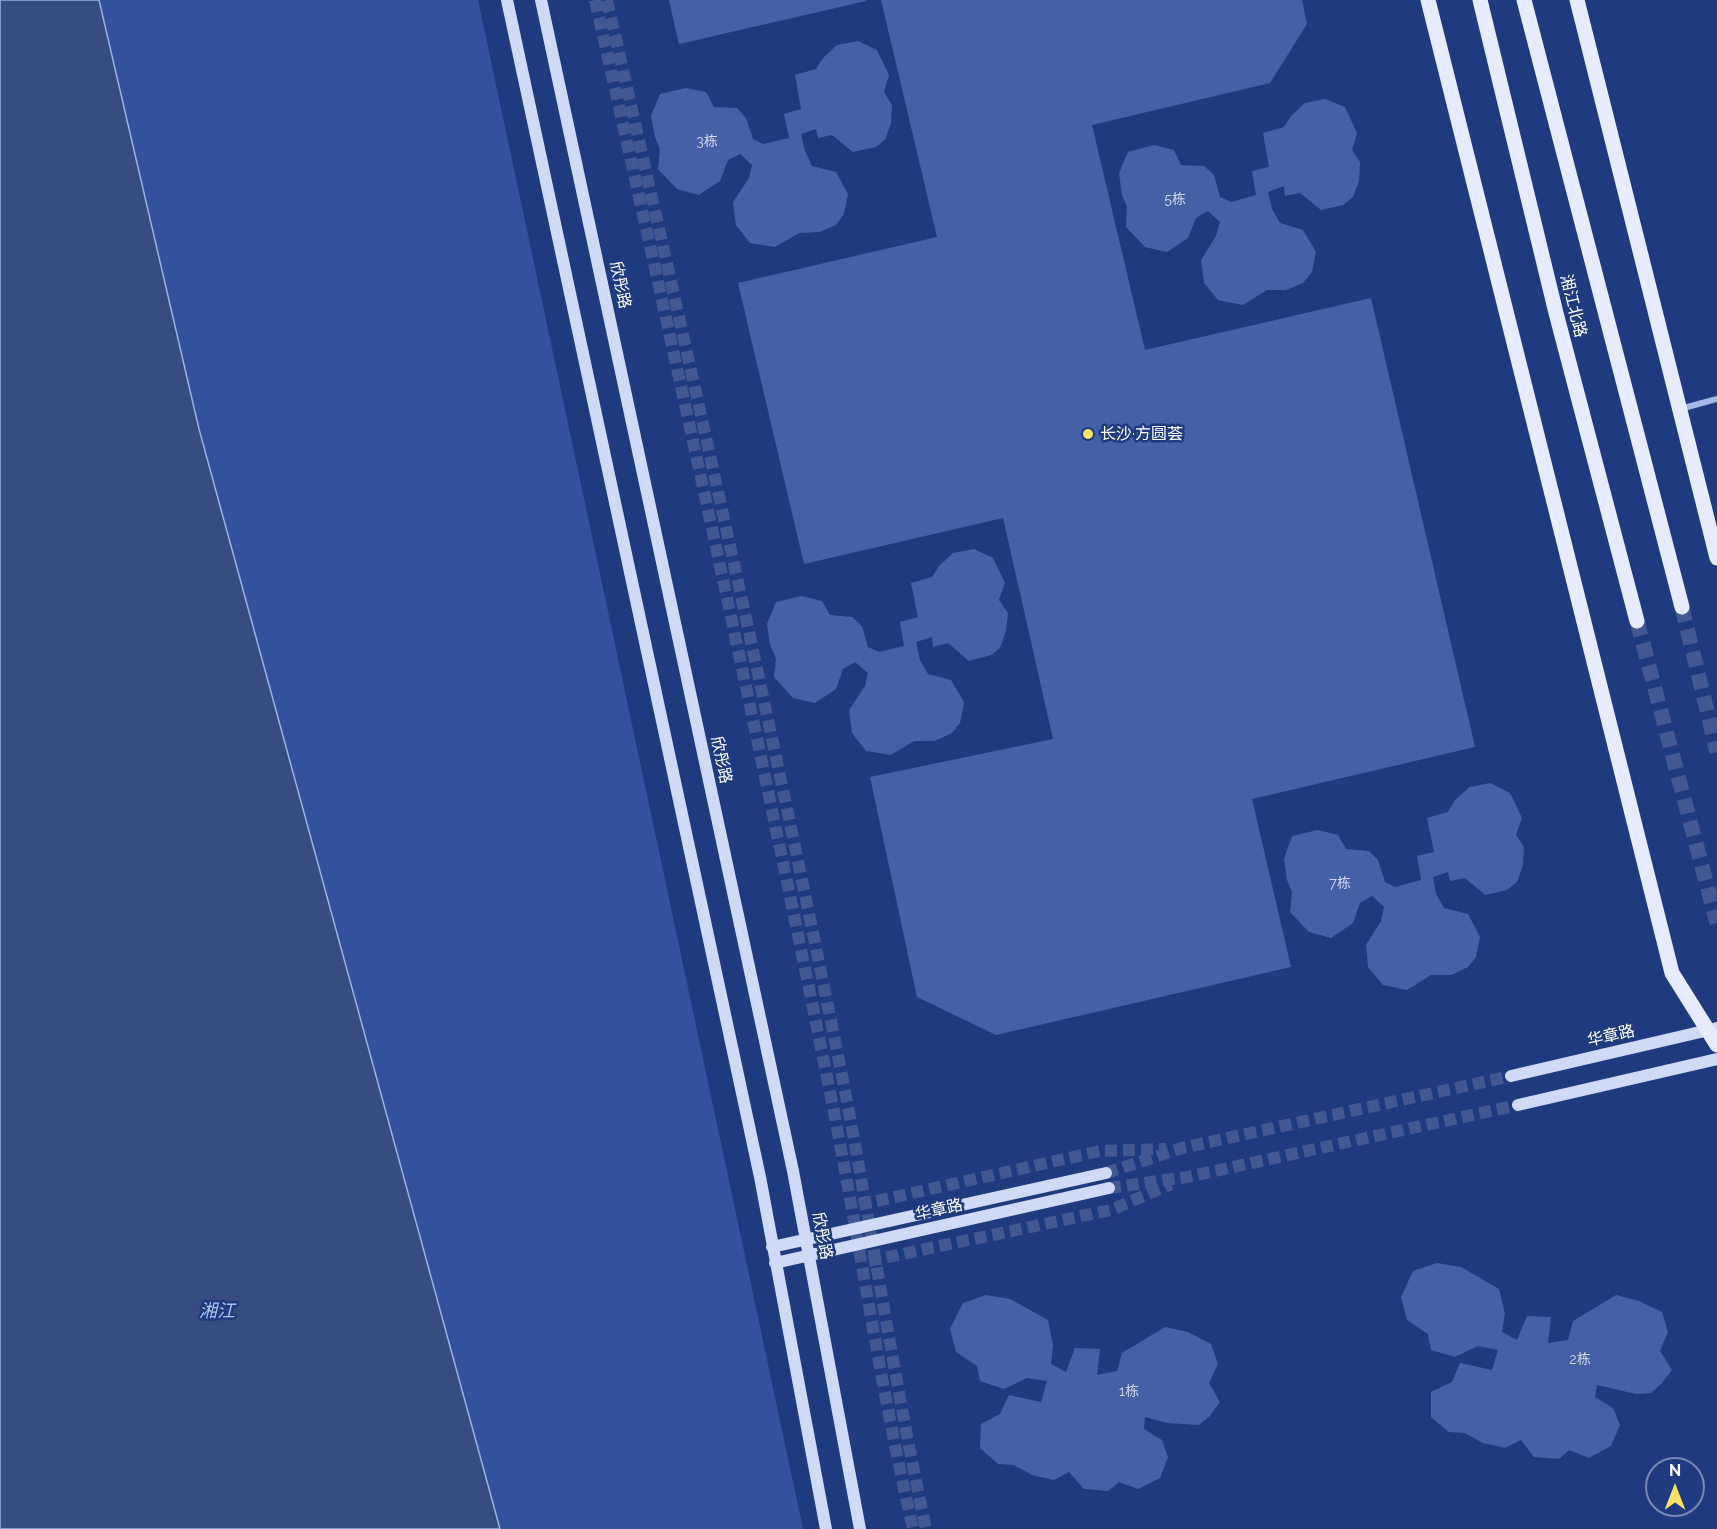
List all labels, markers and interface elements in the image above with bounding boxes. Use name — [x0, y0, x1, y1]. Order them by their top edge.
house number: 3栋 — [696, 134, 718, 150]
house number: 5栋 — [1164, 192, 1186, 208]
street label: 欣彤路 — [606, 260, 634, 310]
street label: 湘江北路 — [1556, 273, 1590, 339]
place label: 长沙·方圆荟 — [1100, 424, 1183, 444]
marker: 长沙·方圆荟 — [1081, 427, 1095, 441]
street label: 欣彤路 — [707, 735, 735, 785]
house number: 7栋 — [1329, 876, 1351, 892]
street label: 华章路 — [1585, 1021, 1637, 1051]
street label: 华章路 — [913, 1195, 965, 1225]
street label: 欣彤路 — [808, 1211, 836, 1261]
water label: 湘江 — [199, 1301, 235, 1323]
house number: 2栋 — [1569, 1352, 1591, 1368]
house number: 1栋 — [1119, 1384, 1139, 1400]
north arrow — [1645, 1457, 1705, 1517]
text: N — [1669, 1461, 1681, 1480]

